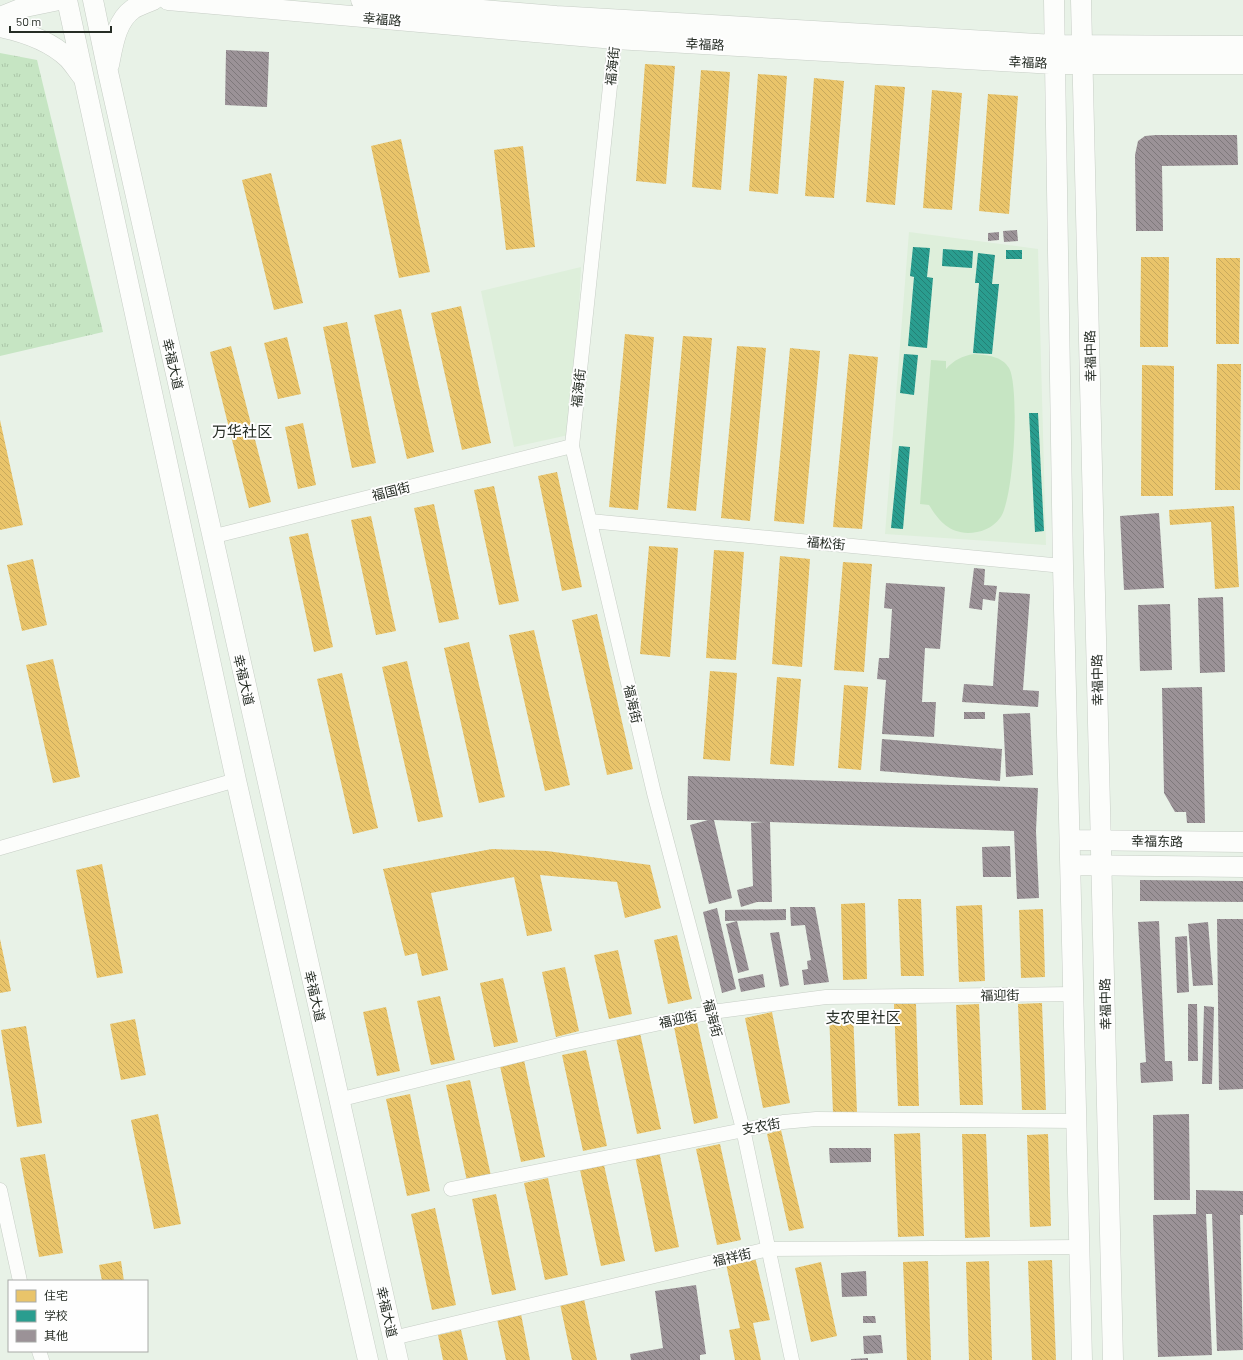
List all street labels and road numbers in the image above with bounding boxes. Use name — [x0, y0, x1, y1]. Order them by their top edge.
street label: 幸福路 — [362, 9, 402, 29]
street label: 幸福路 — [685, 35, 725, 53]
street label: 福海街 — [602, 46, 622, 86]
street label: 幸福路 — [1008, 53, 1048, 71]
street label: 幸福中路 — [1082, 330, 1098, 382]
street label: 幸福大道 — [159, 337, 187, 391]
street label: 福海街 — [568, 368, 588, 408]
street label: 福国街 — [370, 479, 412, 503]
street label: 福松街 — [806, 533, 846, 553]
street label: 幸福大道 — [230, 653, 258, 707]
street label: 幸福中路 — [1089, 654, 1105, 706]
street label: 福海街 — [621, 683, 645, 725]
street label: 幸福东路 — [1131, 833, 1183, 849]
street label: 幸福大道 — [301, 969, 329, 1023]
street label: 幸福中路 — [1097, 978, 1113, 1030]
street label: 福迎街 — [980, 987, 1020, 1003]
street label: 福海街 — [700, 997, 726, 1039]
street label: 福迎街 — [657, 1007, 699, 1031]
street label: 支农街 — [740, 1115, 782, 1137]
street label: 福祥街 — [711, 1245, 753, 1269]
street label: 幸福大道 — [373, 1285, 401, 1339]

